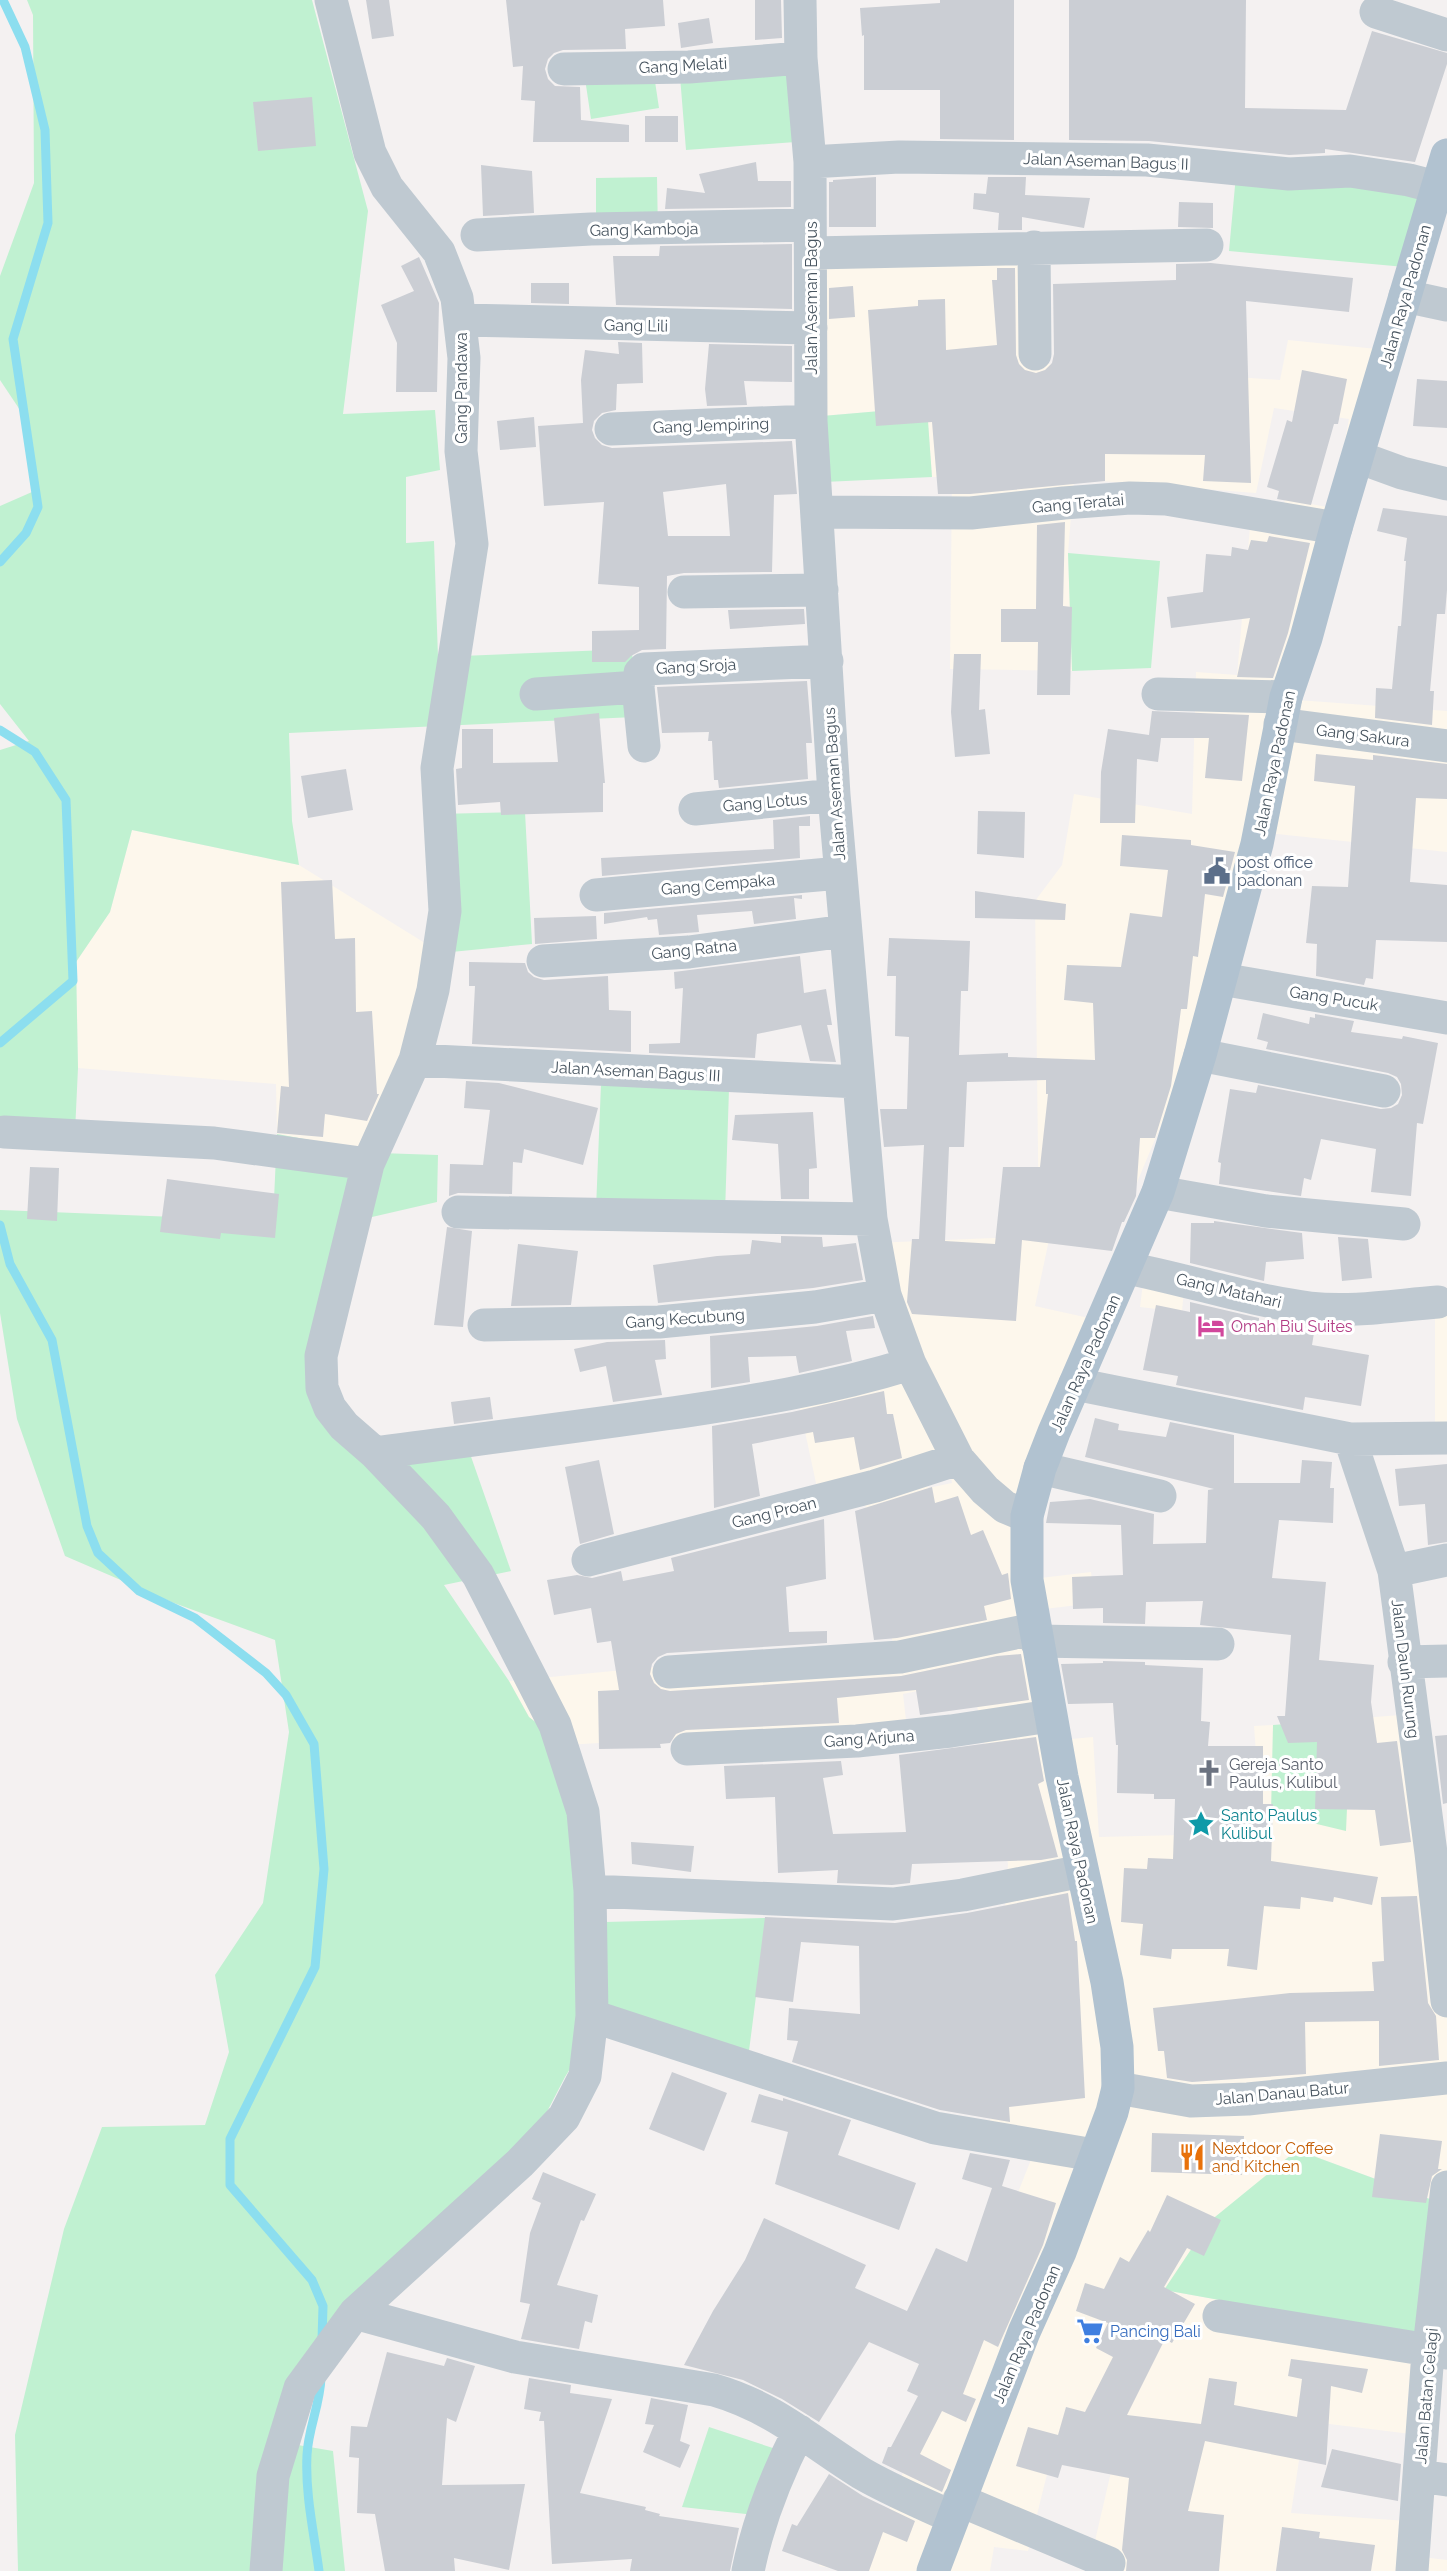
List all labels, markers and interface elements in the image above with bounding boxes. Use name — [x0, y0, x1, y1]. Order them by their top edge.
street label: Gang Melati — [638, 54, 728, 77]
street label: Jalan Aseman Bagus II — [1023, 149, 1189, 174]
street label: Gang Kamboja — [589, 219, 699, 240]
street label: Jalan Aseman Bagus — [802, 221, 821, 375]
street label: Jalan Raya Padonan — [1376, 222, 1435, 370]
street label: Gang Lili — [604, 315, 668, 336]
street label: Gang Pandawa — [452, 332, 471, 444]
street label: Gang Jempiring — [653, 414, 770, 437]
street label: Gang Teratai — [1031, 490, 1125, 517]
street label: Gang Sroja — [655, 655, 737, 678]
street label: Jalan Raya Padonan — [1250, 689, 1299, 838]
street label: Jalan Aseman Bagus — [820, 707, 849, 861]
street label: Gang Sakura — [1315, 720, 1411, 751]
street label: Gang Lotus — [722, 789, 808, 816]
place label: post office padonan — [1237, 853, 1313, 890]
public building icon: post office padonan — [1202, 856, 1232, 886]
street label: Gang Cempaka — [660, 870, 776, 899]
street label: Gang Ratna — [650, 936, 738, 963]
street label: Gang Pucuk — [1288, 982, 1380, 1015]
street label: Jalan Aseman Bagus III — [551, 1058, 721, 1085]
street label: Gang Matahari — [1174, 1269, 1283, 1312]
street label: Jalan Raya Padonan — [1047, 1292, 1124, 1435]
street label: Gang Kecubung — [625, 1305, 745, 1332]
hotel icon: Omah Biu Suites — [1196, 1311, 1226, 1341]
place label: Omah Biu Suites — [1231, 1317, 1353, 1336]
street label: Gang Proan — [730, 1493, 818, 1532]
street label: Jalan Dauh Rurung — [1388, 1598, 1423, 1740]
street label: Gang Arjuna — [823, 1726, 915, 1751]
place label: Gereja Santo Paulus, Kulibul — [1229, 1755, 1338, 1792]
church icon: Gereja Santo Paulus, Kulibul — [1194, 1758, 1224, 1788]
street label: Jalan Raya Padonan — [1053, 1777, 1102, 1926]
place label: Santo Paulus Kulibul — [1221, 1806, 1317, 1843]
place icon: Santo Paulus Kulibul — [1186, 1809, 1216, 1839]
street label: Jalan Danau Batur — [1214, 2078, 1350, 2109]
place label: Nextdoor Coffee and Kitchen — [1212, 2139, 1333, 2176]
restaurant icon: Nextdoor Coffee and Kitchen — [1177, 2142, 1207, 2172]
street label: Jalan Raya Padonan — [989, 2262, 1064, 2406]
supermarket icon: Pancing Bali — [1075, 2316, 1105, 2346]
place label: Pancing Bali — [1110, 2322, 1201, 2341]
street label: Jalan Batan Celagi — [1411, 2327, 1442, 2465]

